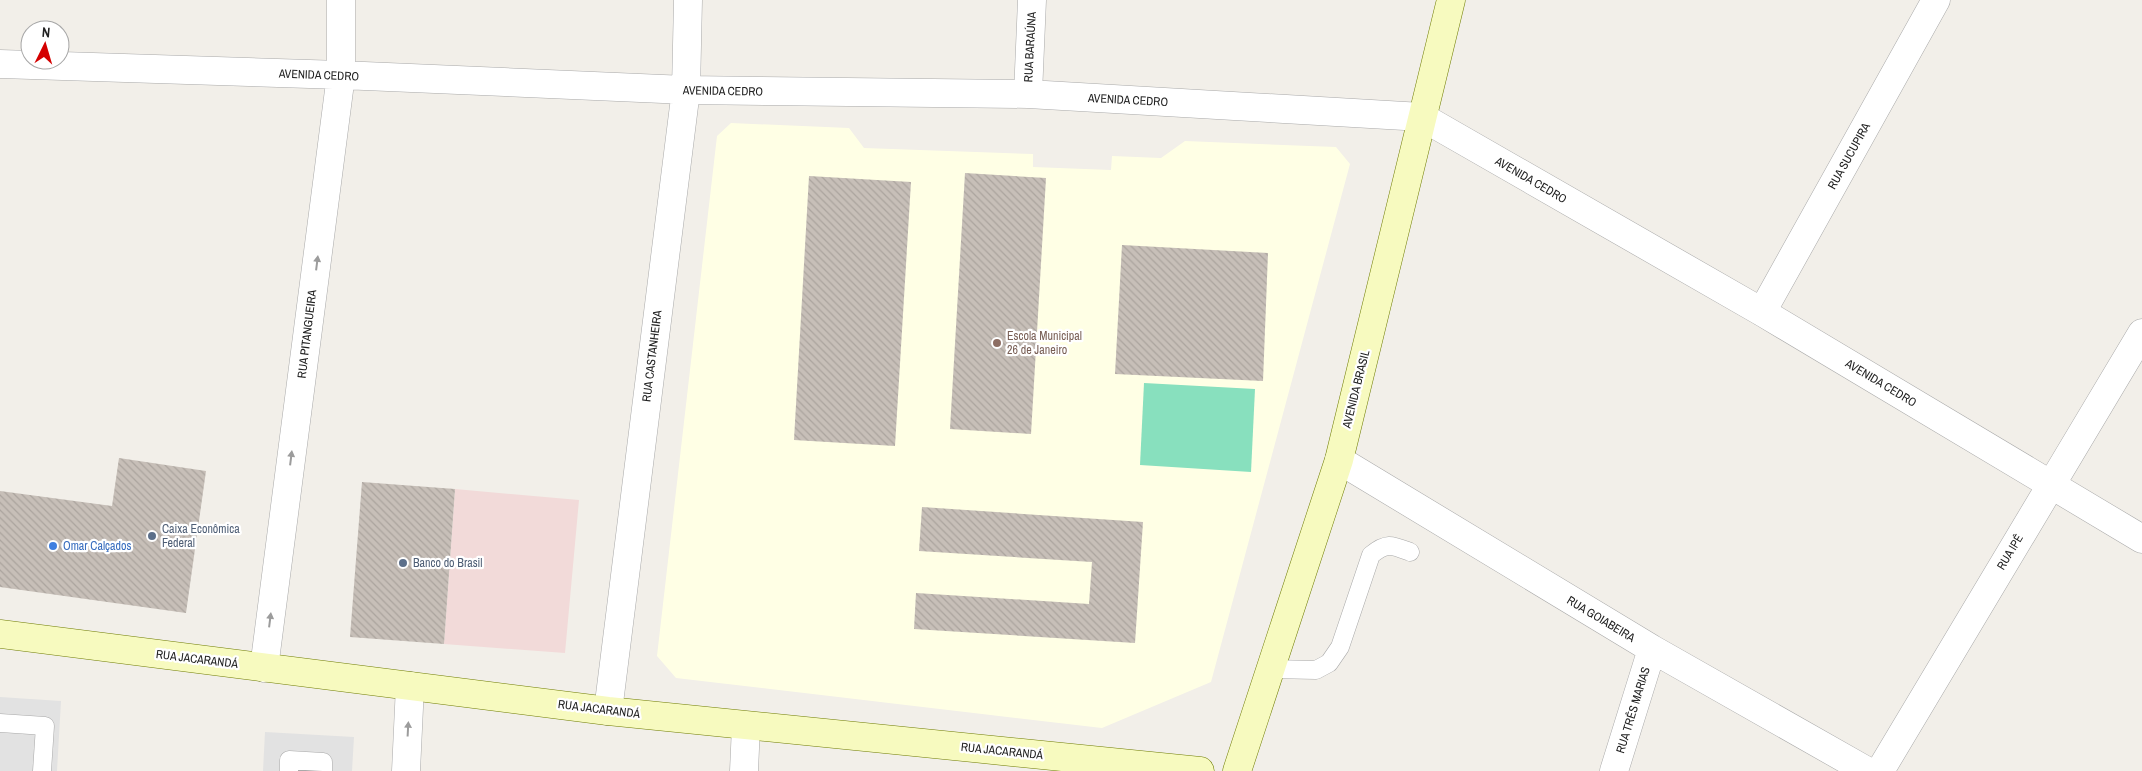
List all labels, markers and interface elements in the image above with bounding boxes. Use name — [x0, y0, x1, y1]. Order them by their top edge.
street label: RUA BARAÚNA — [1020, 11, 1040, 83]
north arrow — [20, 20, 70, 70]
text: N — [41, 23, 51, 41]
street label: AVENIDA CEDRO — [278, 66, 360, 84]
street label: AVENIDA CEDRO — [682, 82, 764, 100]
street label: AVENIDA CEDRO — [1087, 90, 1169, 110]
street label: RUA SUCUPIRA — [1824, 119, 1874, 192]
street label: AVENIDA CEDRO — [1491, 153, 1570, 207]
one-way arrow — [313, 254, 321, 270]
street label: RUA PITANGUEIRA — [294, 288, 320, 379]
street label: RUA CASTANHEIRA — [638, 309, 666, 403]
place label: Escola Municipal 26 de Janeiro — [1007, 328, 1082, 358]
marker: Escola Municipal 26 de Janeiro — [991, 337, 1003, 349]
street label: AVENIDA BRASIL — [1338, 348, 1374, 431]
street label: AVENIDA CEDRO — [1842, 355, 1920, 411]
one-way arrow — [287, 450, 295, 466]
place label: Caixa Econômica Federal — [162, 521, 240, 551]
marker: Caixa Econômica Federal — [146, 530, 158, 542]
street label: RUA IPÊ — [1993, 531, 2027, 573]
place label: Omar Calçados — [63, 538, 131, 554]
marker: Omar Calçados — [47, 540, 59, 552]
place label: Banco do Brasil — [413, 555, 482, 571]
marker: Banco do Brasil — [397, 557, 409, 569]
street label: RUA GOIABEIRA — [1564, 592, 1639, 646]
one-way arrow — [266, 611, 274, 627]
street label: RUA JACARANDÁ — [155, 646, 239, 672]
street label: RUA TRÊS MARIAS — [1612, 664, 1654, 755]
street label: RUA JACARANDÁ — [557, 696, 641, 722]
one-way arrow — [404, 720, 412, 736]
street label: RUA JACARANDÁ — [960, 739, 1044, 763]

